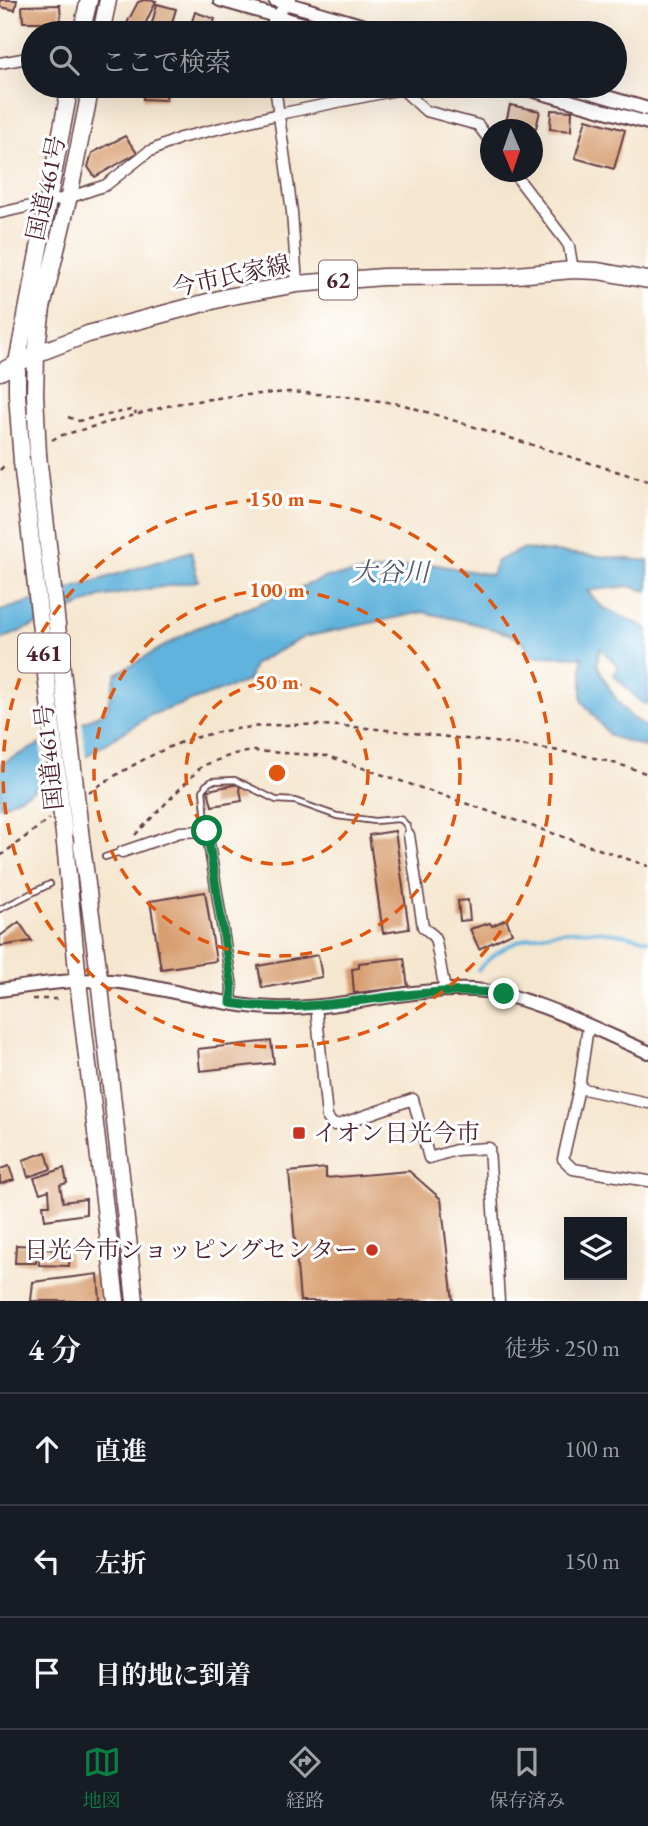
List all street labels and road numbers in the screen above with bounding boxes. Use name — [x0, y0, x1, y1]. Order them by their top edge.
street label: 国道461号 — [19, 133, 72, 243]
street label: 今市氏家線 — [169, 248, 293, 303]
road number: 62 — [319, 260, 357, 300]
road number: 461 — [18, 634, 70, 673]
street label: 国道461号 — [28, 702, 69, 812]

